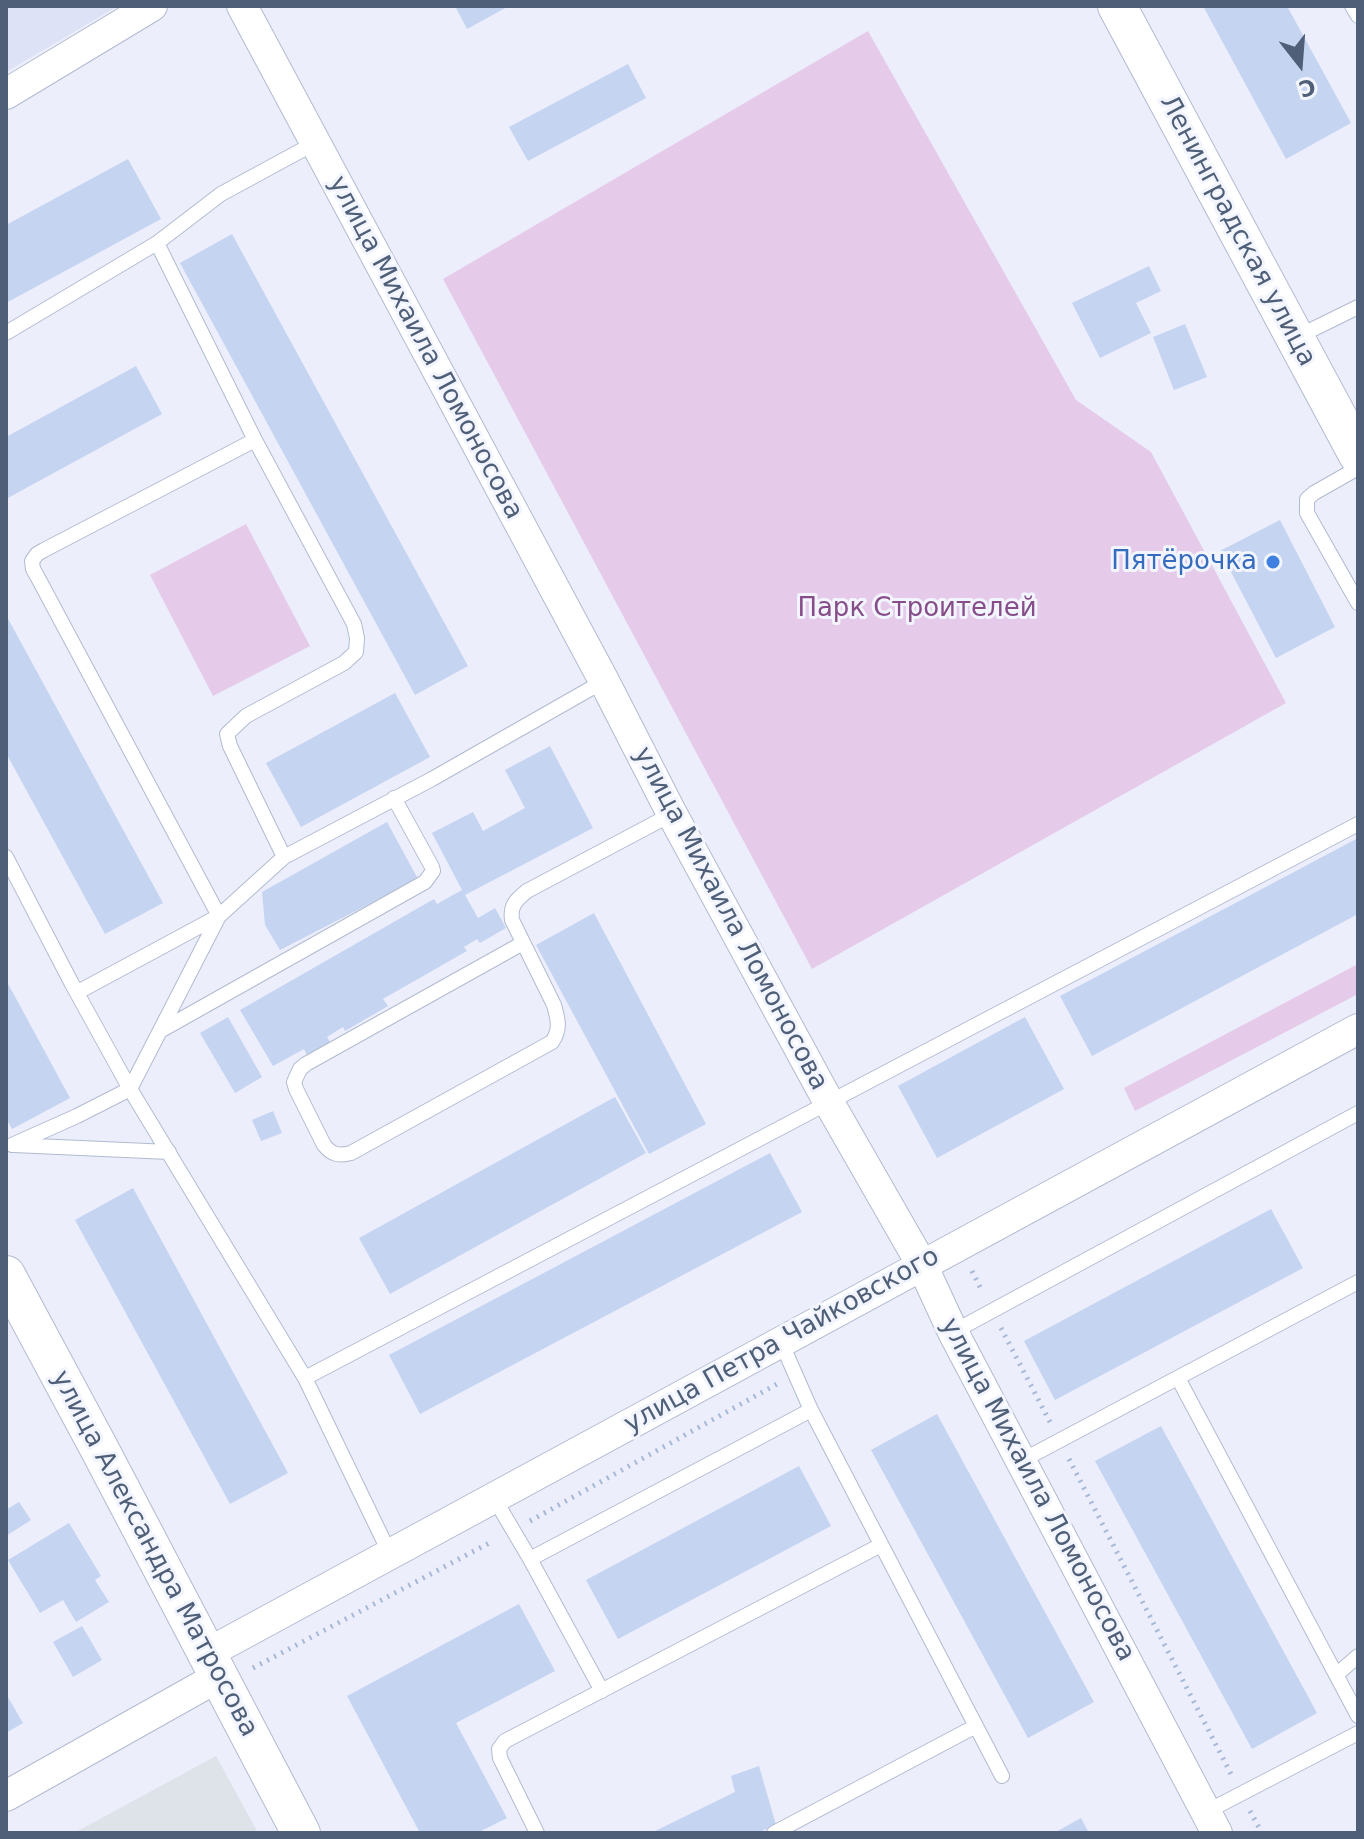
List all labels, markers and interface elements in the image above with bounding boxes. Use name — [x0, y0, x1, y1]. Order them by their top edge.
north arrow — [1260, 24, 1340, 104]
text: С — [1296, 73, 1319, 102]
street label: Ленинградская улица — [1152, 90, 1322, 372]
street label: улица Михаила Ломоносова — [321, 171, 529, 525]
place label: Пятёрочка — [1111, 546, 1257, 578]
marker: Пятёрочка — [1264, 553, 1282, 571]
park label: Парк Строителей — [797, 593, 1037, 625]
street label: улица Михаила Ломоносова — [626, 742, 834, 1096]
street label: улица Петра Чайковского — [619, 1241, 945, 1441]
street label: улица Михаила Ломоносова — [933, 1313, 1141, 1667]
street label: улица Александра Матросова — [44, 1366, 264, 1742]

